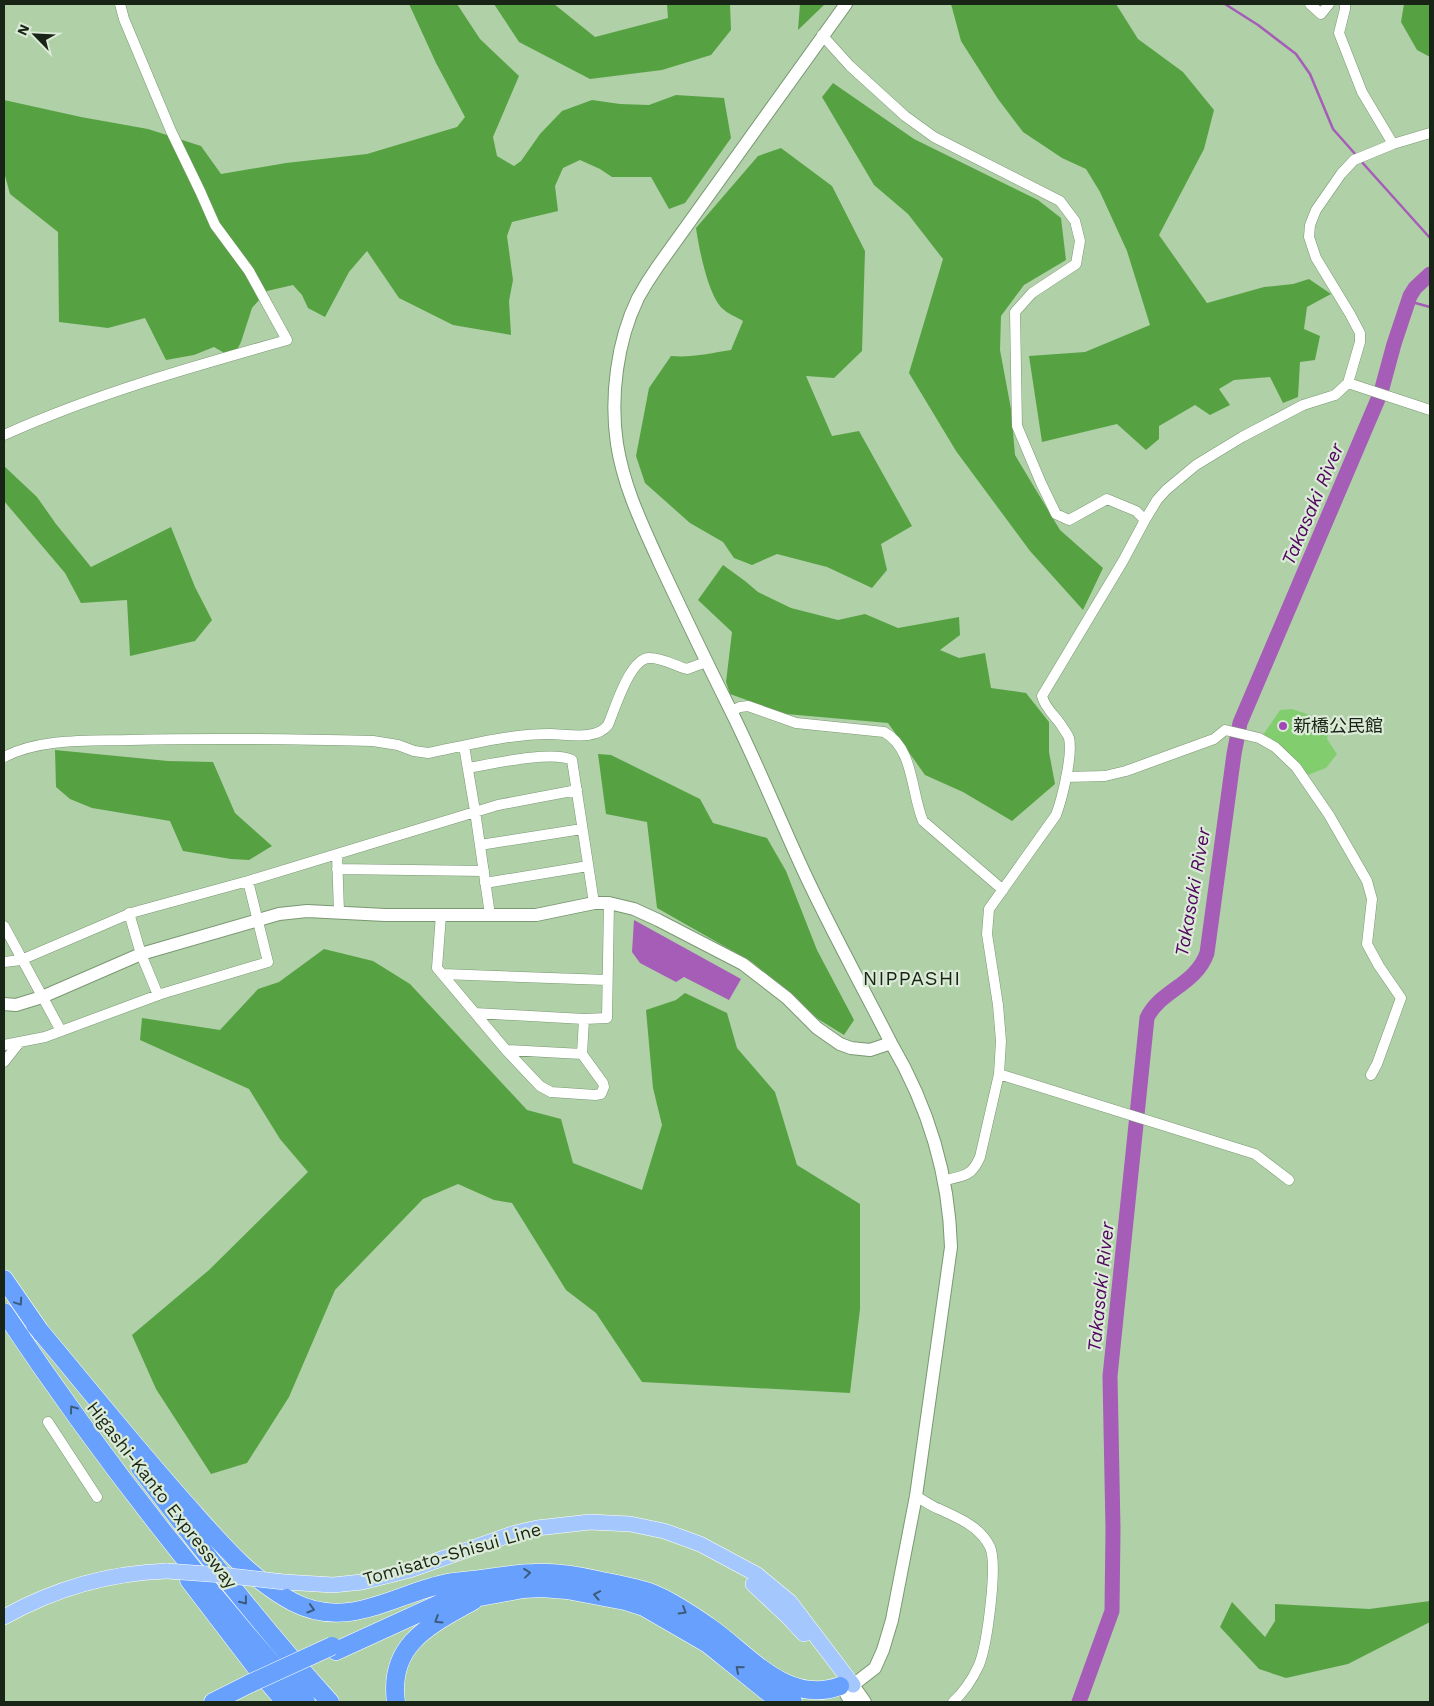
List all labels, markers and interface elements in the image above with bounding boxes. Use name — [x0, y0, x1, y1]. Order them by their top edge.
north arrow — [10, 10, 60, 60]
text: N — [14, 22, 33, 38]
water label: Takasaki River — [1276, 439, 1349, 569]
place label: 新橋公民館 — [1293, 715, 1383, 736]
marker: 新橋公民館 — [1277, 720, 1289, 732]
water label: Takasaki River — [1170, 825, 1215, 958]
district label: NIPPASHI — [863, 966, 961, 990]
water label: Takasaki River — [1082, 1220, 1119, 1353]
one-way arrow — [13, 1297, 23, 1306]
street label: Higashi-Kanto Expressway — [83, 1397, 242, 1593]
one-way arrow — [70, 1406, 79, 1415]
street label: Tomisato-Shisui Line — [360, 1518, 543, 1589]
one-way arrow — [523, 1568, 531, 1579]
one-way arrow — [592, 1591, 601, 1601]
one-way arrow — [239, 1595, 247, 1604]
one-way arrow — [307, 1603, 315, 1613]
one-way arrow — [677, 1604, 686, 1614]
one-way arrow — [434, 1614, 443, 1624]
one-way arrow — [736, 1666, 745, 1674]

